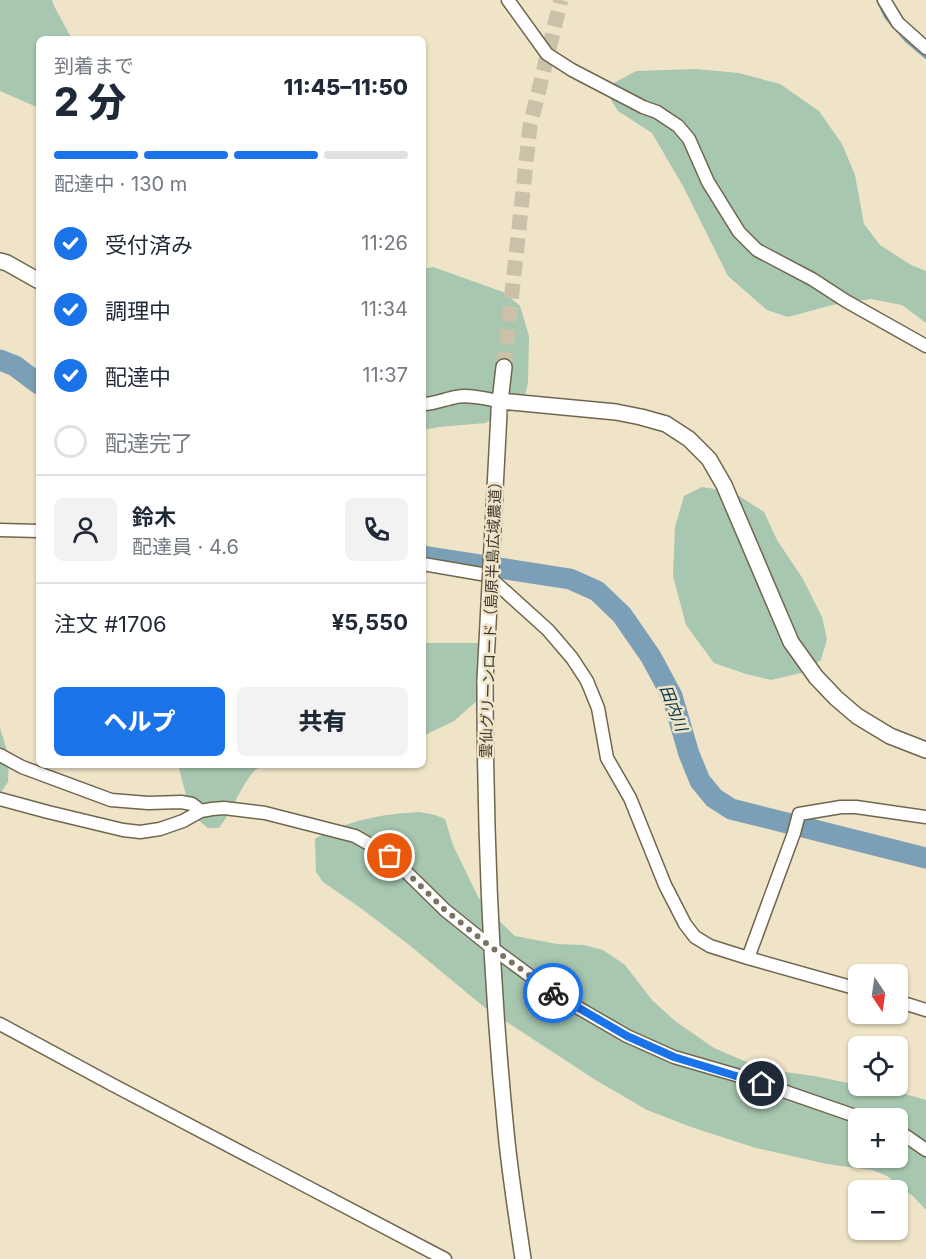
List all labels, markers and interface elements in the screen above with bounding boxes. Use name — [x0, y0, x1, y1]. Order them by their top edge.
text: 到着まで — [54, 54, 134, 78]
text: 11:45–11:50 — [284, 74, 408, 100]
text: 2 分 — [54, 78, 126, 125]
text: 配達中 · 130 m — [54, 172, 187, 196]
icon: check — [54, 227, 87, 260]
text: 11:26 — [361, 231, 408, 255]
text: 受付済み — [105, 232, 193, 258]
icon: check — [54, 293, 87, 326]
text: 11:34 — [361, 297, 408, 321]
text: 調理中 — [105, 298, 171, 324]
icon: check — [54, 359, 87, 392]
text: 11:37 — [362, 363, 408, 387]
text: 配達中 — [105, 364, 171, 390]
text: 配達完了 — [105, 430, 193, 456]
street label: 雲仙グリーンロード（島原半島広域農道） — [476, 474, 505, 758]
button: person — [54, 498, 117, 561]
button: phone — [345, 498, 408, 561]
text: 鈴木 — [132, 504, 176, 530]
text: 配達員 · 4.6 — [132, 535, 239, 559]
text: ¥5,550 — [332, 609, 408, 635]
text: 注文 #1706 — [54, 611, 167, 637]
water label: 田内川 — [656, 682, 693, 736]
button: ヘルプ — [54, 687, 225, 756]
button: 共有 — [237, 687, 408, 756]
pin — [364, 830, 415, 881]
icon: bag — [373, 839, 406, 872]
courier — [523, 963, 583, 1023]
north arrow — [848, 964, 908, 1024]
map controls — [848, 964, 908, 1240]
icon: bike — [537, 977, 570, 1010]
button: locate — [848, 1036, 908, 1096]
pin — [736, 1058, 787, 1109]
icon: home — [745, 1067, 778, 1100]
button: + — [848, 1108, 908, 1168]
button: − — [848, 1180, 908, 1240]

